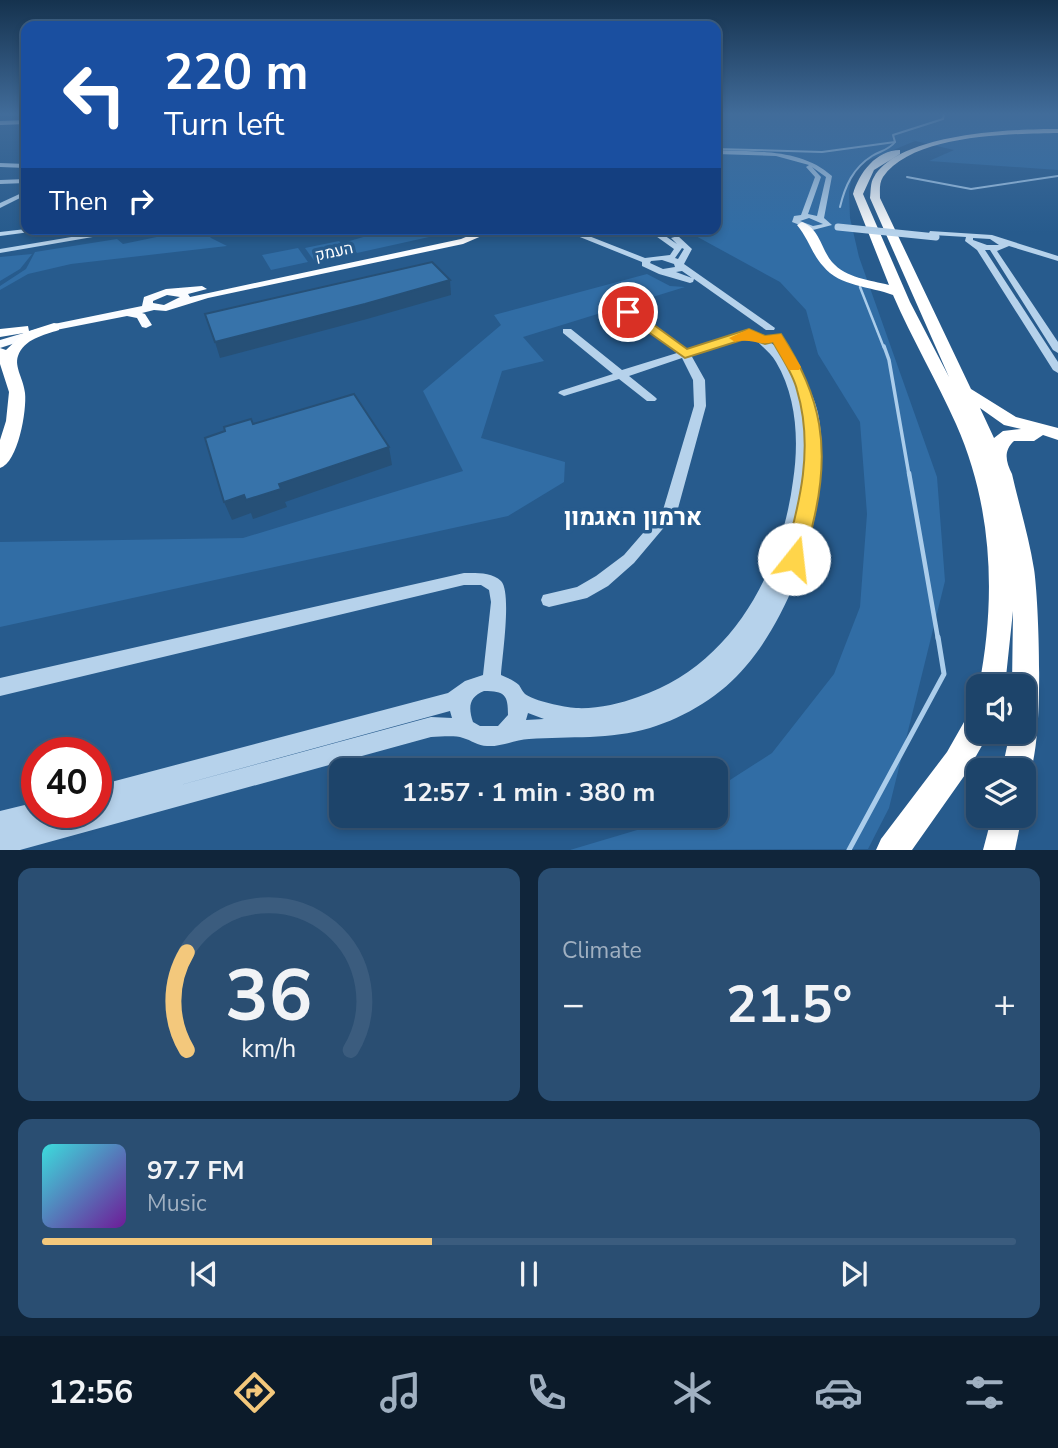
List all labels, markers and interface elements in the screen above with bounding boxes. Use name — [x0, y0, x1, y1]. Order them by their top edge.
text: 220 m — [164, 39, 308, 106]
icon: left — [49, 49, 140, 140]
text: Turn left — [164, 103, 284, 146]
icon: right — [122, 182, 160, 220]
text: Then — [49, 184, 108, 219]
street label: העמק — [313, 237, 355, 267]
pin — [598, 282, 658, 342]
icon: arrive — [609, 293, 647, 331]
district label: ארמון האגמון — [564, 501, 702, 533]
position arrow — [757, 522, 831, 596]
map controls — [966, 674, 1036, 828]
button: sound — [966, 674, 1036, 744]
speed limit sign: 40 — [21, 737, 112, 828]
button: layers — [966, 758, 1036, 828]
text: 12:57 · 1 min · 380 m — [402, 775, 655, 810]
text: Climate — [562, 935, 642, 966]
text: 36 — [225, 947, 313, 1047]
text: 21.5° — [726, 969, 852, 1040]
text: − — [562, 979, 585, 1030]
text: + — [993, 979, 1016, 1030]
text: km/h — [241, 1032, 297, 1066]
text: 97.7 FM — [147, 1153, 244, 1188]
text: Music — [147, 1188, 207, 1219]
icon: previous — [185, 1255, 223, 1293]
icon: pause — [510, 1255, 548, 1293]
icon: next — [835, 1255, 873, 1293]
icon: directions — [230, 1368, 279, 1417]
icon: music — [376, 1368, 425, 1417]
icon: phone — [522, 1368, 571, 1417]
icon: climate — [668, 1368, 717, 1417]
icon: car — [814, 1368, 863, 1417]
icon: filters — [960, 1368, 1009, 1417]
text: 12:56 — [49, 1371, 133, 1414]

